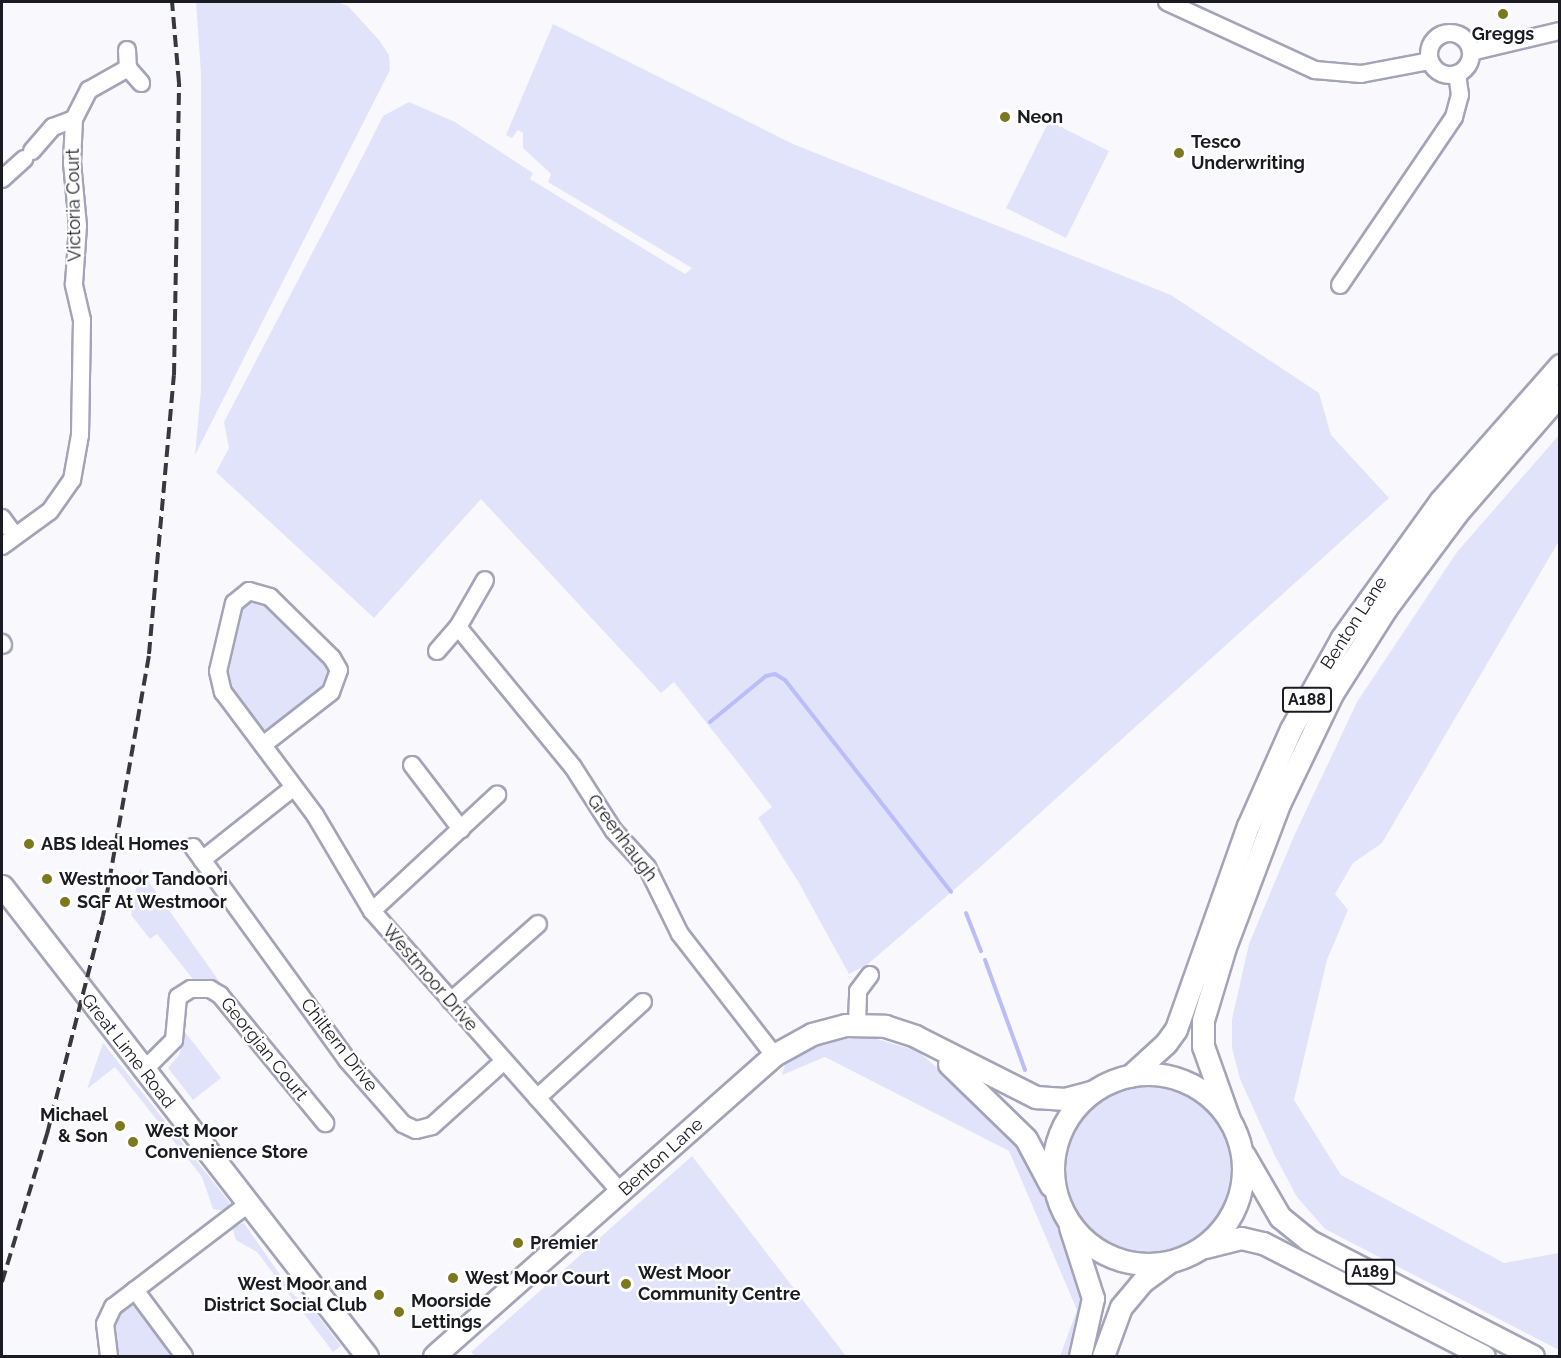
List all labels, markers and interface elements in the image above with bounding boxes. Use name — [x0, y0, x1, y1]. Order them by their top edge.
marker: Greggs — [1496, 7, 1510, 21]
place label: Greggs — [1472, 23, 1534, 45]
place label: Neon — [1017, 106, 1063, 128]
marker: Neon — [998, 110, 1012, 124]
place label: Tesco Underwriting — [1191, 132, 1305, 174]
marker: Tesco Underwriting — [1172, 146, 1186, 160]
street label: Victoria Court — [62, 148, 86, 262]
street label: Benton Lane — [1316, 573, 1392, 673]
road number: A188 — [1282, 687, 1332, 713]
street label: Greenhaugh — [582, 790, 662, 886]
place label: ABS Ideal Homes — [41, 833, 189, 855]
marker: ABS Ideal Homes — [22, 837, 36, 851]
place label: Westmoor Tandoori — [59, 868, 229, 890]
marker: Westmoor Tandoori — [40, 872, 54, 886]
place label: SGF At Westmoor — [77, 891, 228, 913]
marker: SGF At Westmoor — [58, 895, 72, 909]
street label: Westmoor Drive — [378, 920, 482, 1036]
street label: Great Lime Road — [77, 990, 179, 1112]
street label: Georgian Court — [216, 993, 312, 1105]
street label: Chiltern Drive — [296, 994, 382, 1096]
place label: Michael & Son — [40, 1105, 108, 1148]
street label: Benton Lane — [614, 1114, 708, 1200]
marker: Michael & Son — [113, 1119, 127, 1133]
place label: West Moor Convenience Store — [145, 1121, 308, 1164]
marker: West Moor Convenience Store — [126, 1135, 140, 1149]
place label: Premier — [530, 1232, 598, 1254]
marker: Premier — [511, 1236, 525, 1250]
road number: A189 — [1344, 1259, 1396, 1285]
place label: West Moor Community Centre — [638, 1263, 801, 1306]
place label: West Moor Court — [465, 1267, 610, 1289]
marker: West Moor Court — [446, 1271, 460, 1285]
place label: West Moor and District Social Club — [203, 1274, 367, 1316]
marker: West Moor Community Centre — [619, 1277, 633, 1291]
marker: West Moor and District Social Club — [372, 1288, 386, 1302]
place label: Moorside Lettings — [411, 1291, 491, 1334]
marker: Moorside Lettings — [392, 1305, 406, 1319]

